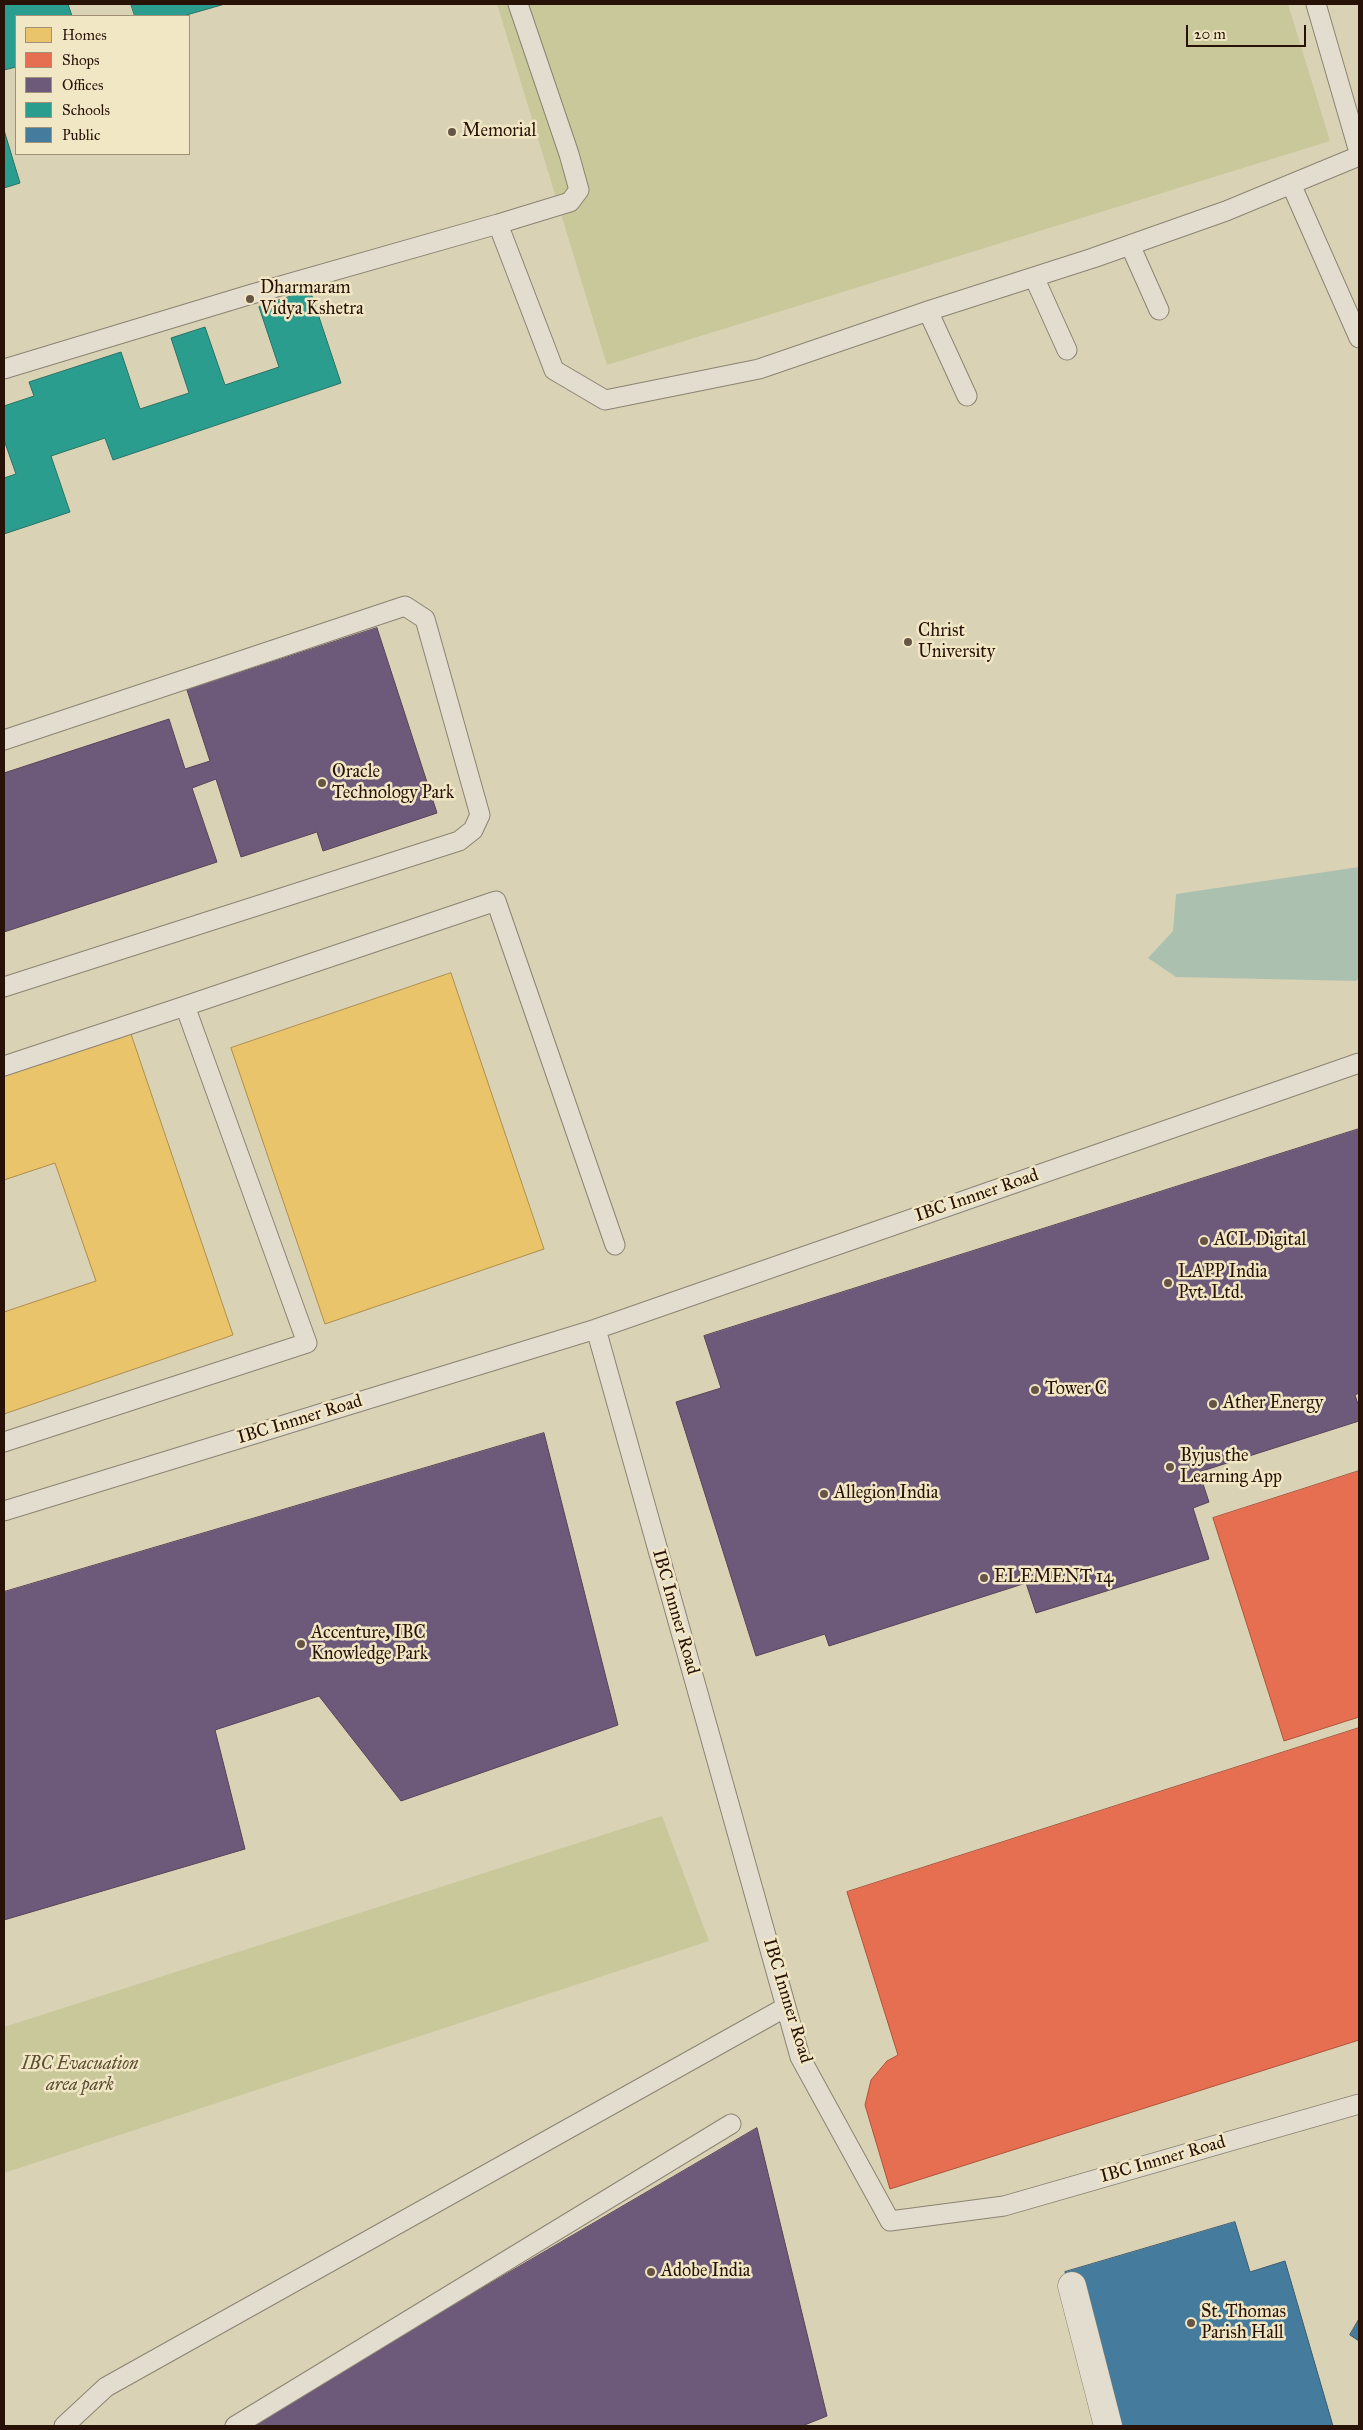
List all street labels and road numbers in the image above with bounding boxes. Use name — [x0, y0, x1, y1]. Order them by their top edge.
street label: IBC Innner Road — [912, 1165, 1042, 1227]
street label: IBC Innner Road — [235, 1391, 365, 1449]
street label: IBC Innner Road — [647, 1547, 703, 1677]
street label: IBC Innner Road — [758, 1936, 816, 2066]
street label: IBC Innner Road — [1098, 2132, 1228, 2188]

